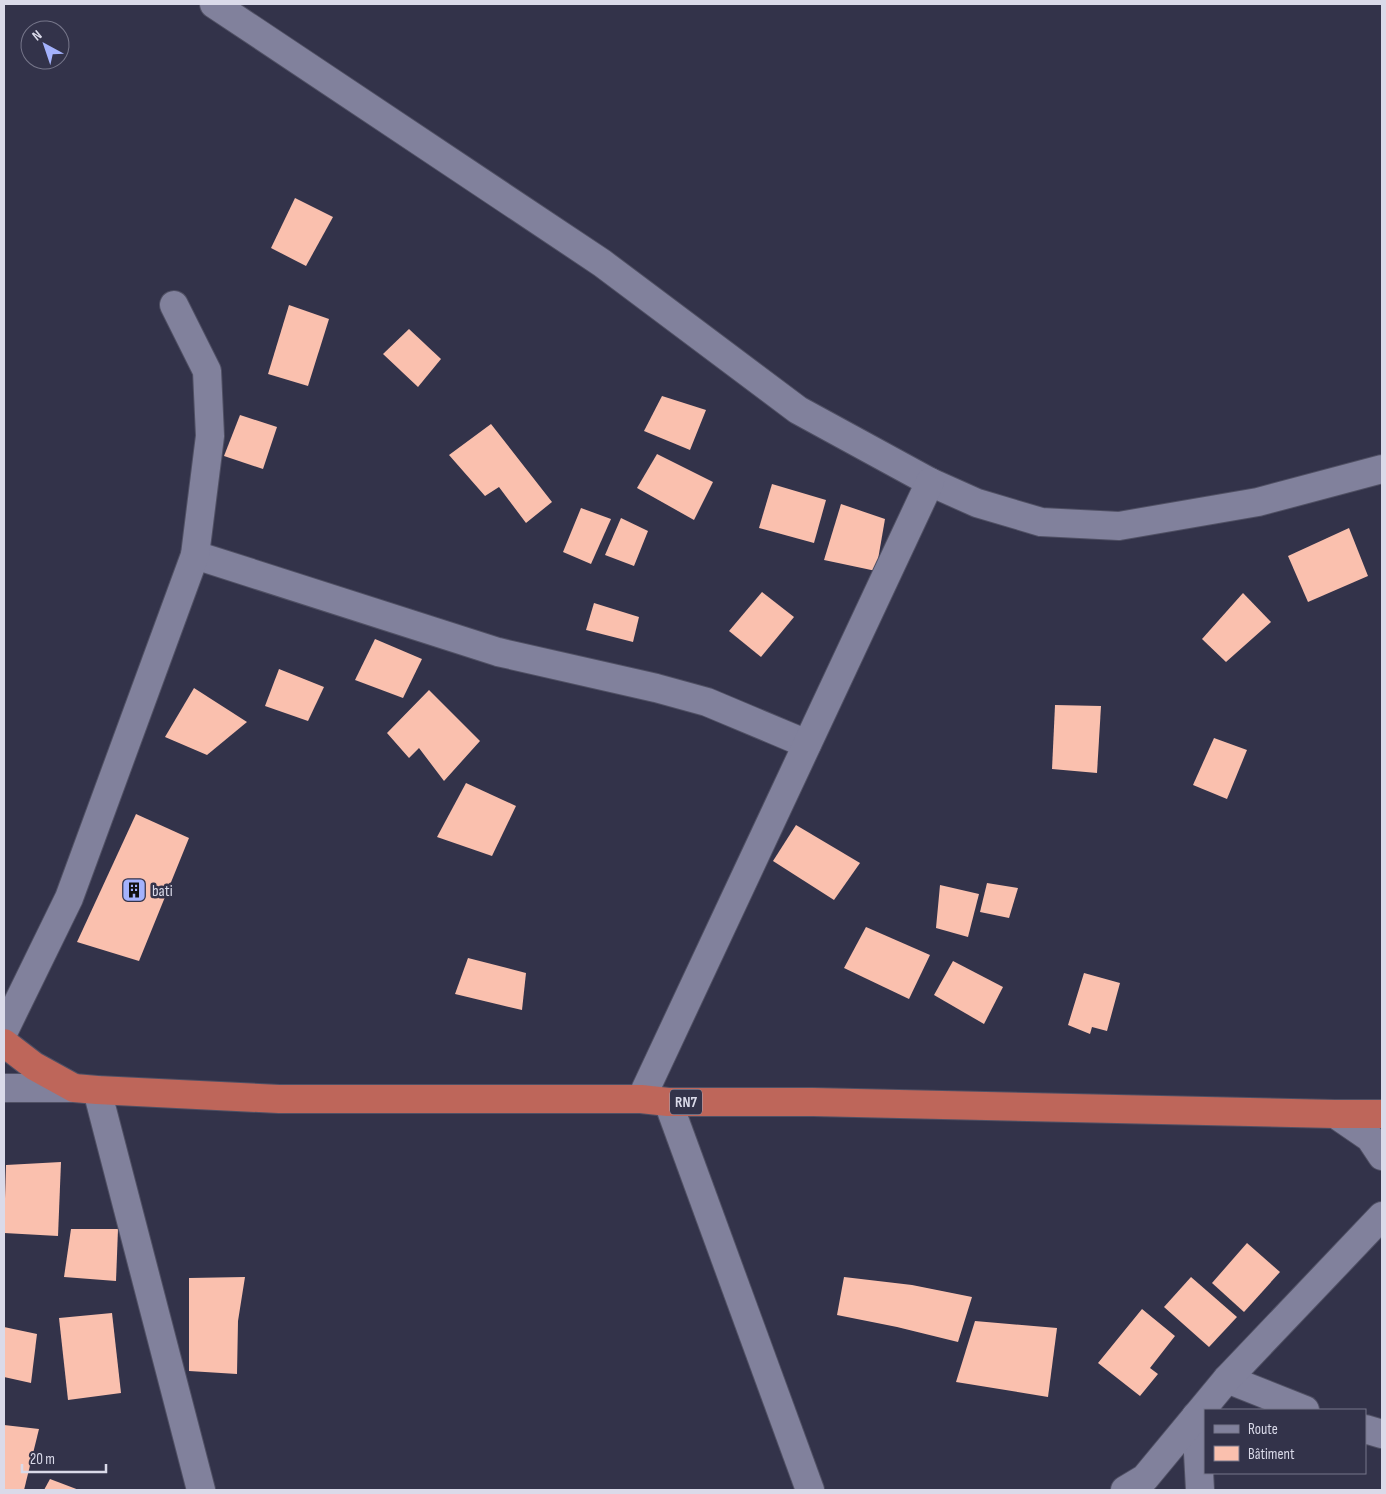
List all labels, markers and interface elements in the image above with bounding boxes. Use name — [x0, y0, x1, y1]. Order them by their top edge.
north arrow — [20, 20, 70, 70]
text: N — [29, 27, 45, 44]
building icon: bati — [121, 877, 147, 903]
place label: bati — [152, 882, 173, 901]
road number: RN7 — [670, 1090, 702, 1114]
legend — [1204, 1409, 1366, 1474]
text: Route — [1248, 1420, 1278, 1439]
scale bar — [22, 1442, 106, 1474]
text: Bâtiment — [1248, 1445, 1295, 1464]
text: 20 m — [30, 1450, 55, 1469]

